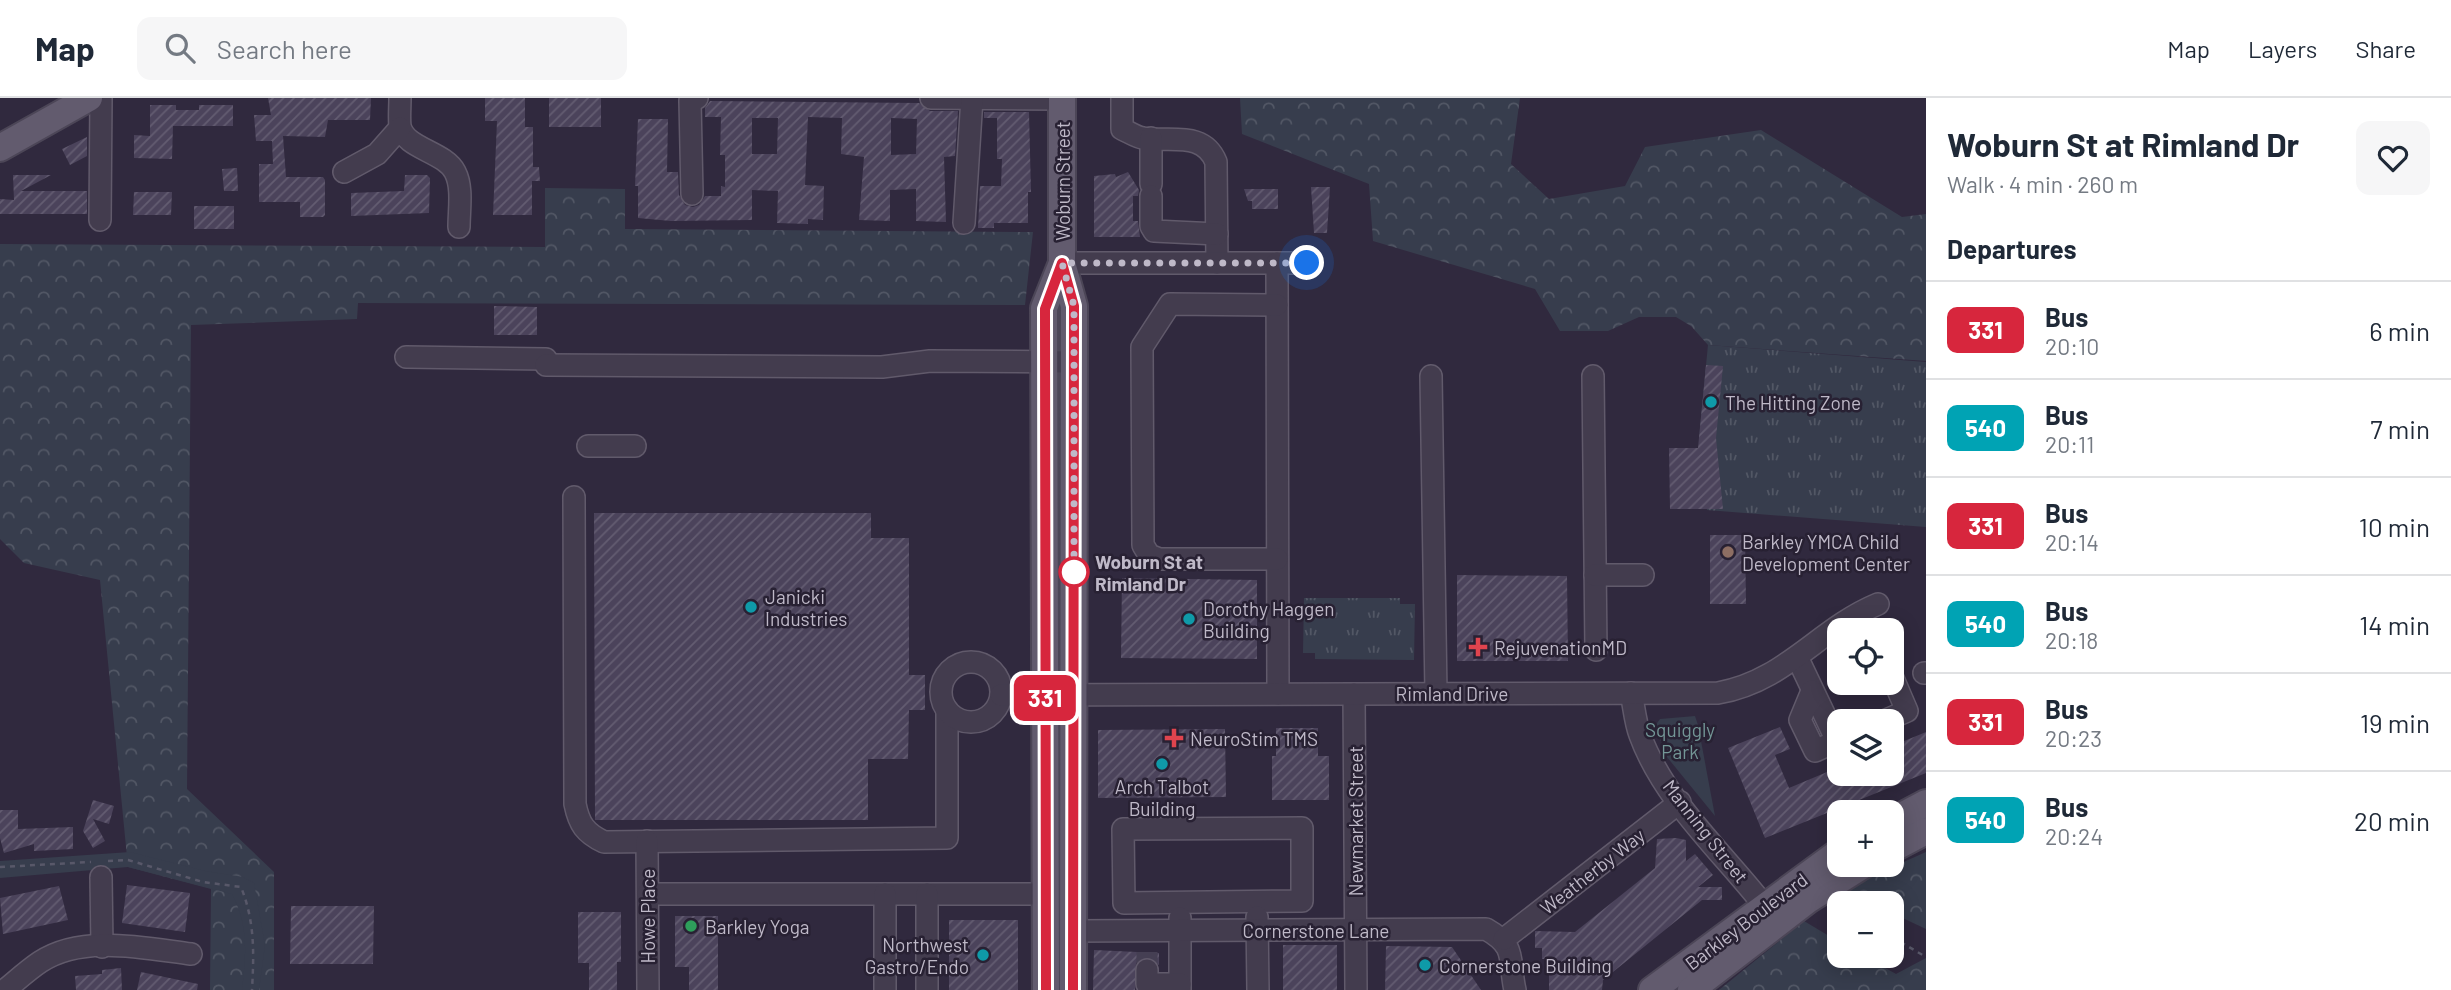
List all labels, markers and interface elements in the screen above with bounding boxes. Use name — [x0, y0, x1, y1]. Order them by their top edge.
search box — [137, 17, 627, 80]
text: Map — [35, 28, 95, 68]
icon: search — [161, 29, 199, 67]
text: Search here — [217, 33, 352, 64]
text: Map — [2167, 34, 2210, 63]
text: Layers — [2248, 34, 2317, 63]
text: Share — [2355, 34, 2416, 63]
street label: Woburn Street — [1051, 121, 1074, 241]
button: heart — [2356, 121, 2430, 195]
text: Woburn St at Rimland Dr — [1947, 124, 2299, 164]
text: Walk · 4 min · 260 m — [1947, 170, 2138, 198]
text: Departures — [1947, 233, 2077, 264]
your location — [1289, 245, 1324, 280]
text: Bus — [2045, 301, 2088, 332]
text: 331 — [1968, 315, 2003, 344]
text: 6 min — [2369, 315, 2430, 346]
text: 20:10 — [2045, 332, 2099, 360]
place label: The Hitting Zone — [1725, 391, 1861, 414]
marker: The Hitting Zone — [1703, 394, 1719, 410]
text: Bus — [2045, 399, 2088, 430]
text: 540 — [1965, 413, 2006, 442]
text: 7 min — [2370, 413, 2430, 444]
text: 20:11 — [2045, 430, 2094, 458]
text: Bus — [2045, 497, 2088, 528]
text: 331 — [1968, 511, 2003, 540]
text: 10 min — [2359, 511, 2430, 542]
text: 20:14 — [2045, 528, 2099, 556]
place label: Barkley YMCA Child Development Center — [1742, 530, 1910, 575]
marker: Barkley YMCA Child Development Center — [1720, 544, 1736, 560]
place label: Woburn St at Rimland Dr — [1095, 550, 1203, 595]
marker: Woburn St at Rimland Dr — [1059, 557, 1089, 587]
place label: Janicki Industries — [765, 585, 847, 630]
text: Bus — [2045, 595, 2088, 626]
place label: Dorothy Haggen Building — [1203, 597, 1335, 642]
marker: Janicki Industries — [743, 599, 759, 615]
text: 540 — [1965, 609, 2006, 638]
text: 14 min — [2359, 609, 2430, 640]
marker: Dorothy Haggen Building — [1181, 611, 1197, 627]
map controls — [1827, 618, 1904, 968]
button: locate — [1827, 618, 1904, 695]
text: 20:18 — [2045, 626, 2098, 654]
place label: RejuvenationMD — [1494, 636, 1627, 659]
marker: RejuvenationMD — [1468, 637, 1488, 657]
line badge: 331 — [1005, 675, 1085, 721]
street label: Rimland Drive — [1396, 682, 1508, 705]
text: 331 — [1028, 683, 1062, 712]
text: Bus — [2045, 693, 2088, 724]
text: 331 — [1968, 707, 2003, 736]
text: 19 min — [2360, 707, 2430, 738]
button: layers — [1827, 709, 1904, 786]
park label: Squiggly Park — [1645, 718, 1715, 763]
text: 20:23 — [2045, 724, 2102, 752]
place label: NeuroStim TMS — [1190, 727, 1318, 750]
marker: NeuroStim TMS — [1164, 728, 1184, 748]
street label: Newmarket Street — [1344, 746, 1367, 896]
marker: Arch Talbot Building — [1154, 756, 1170, 772]
place label: Arch Talbot Building — [1115, 775, 1209, 820]
street label: Manning Street — [1659, 775, 1753, 887]
text: Bus — [2045, 791, 2088, 822]
button: + — [1827, 800, 1904, 877]
text: 540 — [1965, 805, 2006, 834]
text: 20 min — [2354, 805, 2430, 836]
text: 20:24 — [2045, 822, 2103, 850]
street label: Weatherby Way — [1535, 823, 1649, 919]
street label: Barkley Boulevard — [1680, 868, 1812, 974]
street label: Howe Place — [636, 869, 659, 963]
button: − — [1827, 891, 1904, 968]
place label: Barkley Yoga — [705, 915, 810, 938]
marker: Barkley Yoga — [683, 918, 699, 934]
street label: Cornerstone Lane — [1243, 919, 1389, 942]
place label: Northwest Gastro/Endo — [865, 933, 969, 978]
marker: Northwest Gastro/Endo — [975, 947, 991, 963]
place label: Cornerstone Building — [1439, 954, 1612, 977]
marker: Cornerstone Building — [1417, 957, 1433, 973]

